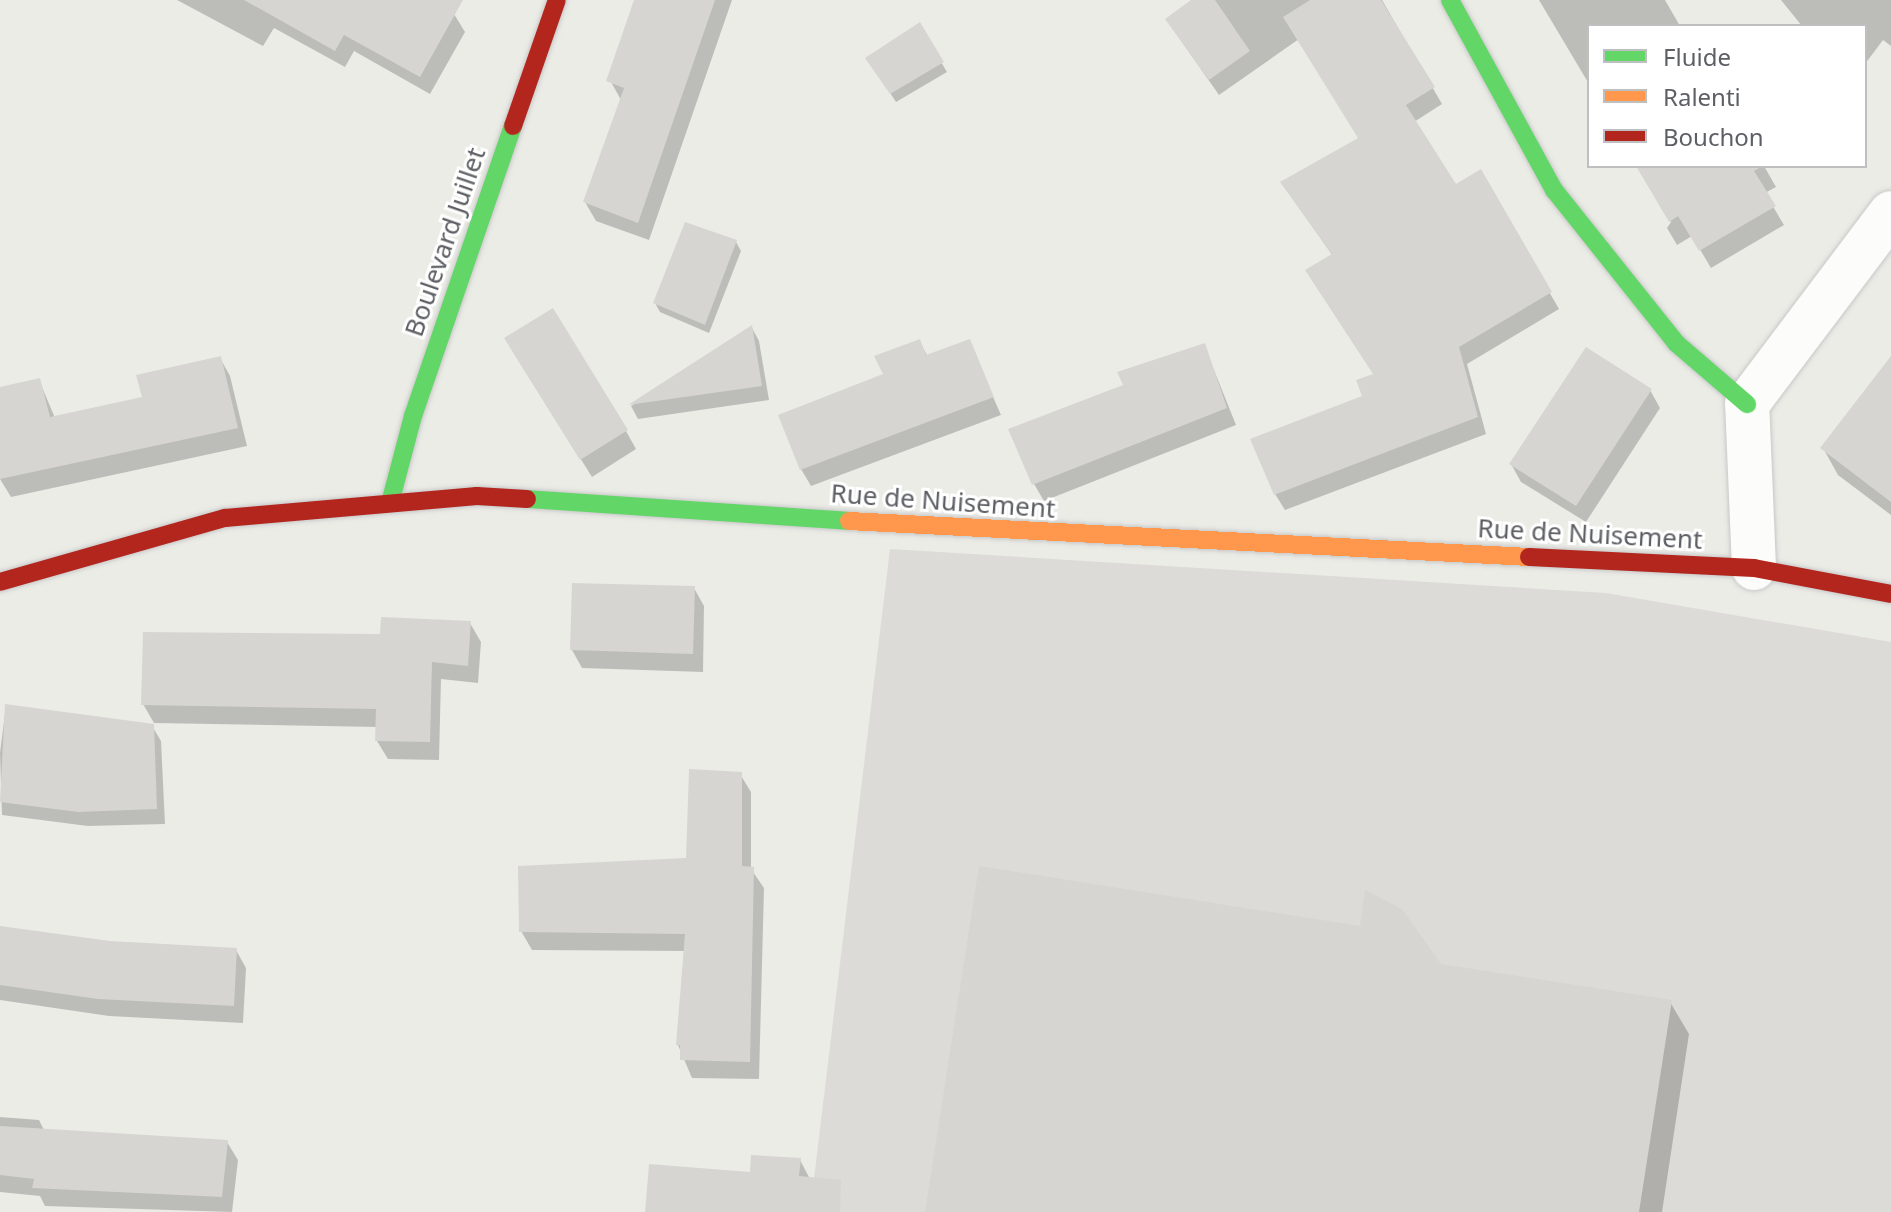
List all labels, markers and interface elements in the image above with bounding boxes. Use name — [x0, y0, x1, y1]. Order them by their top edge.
legend — [1587, 24, 1867, 168]
text: Fluide — [1663, 40, 1731, 73]
text: Ralenti — [1663, 80, 1741, 113]
text: Bouchon — [1663, 120, 1764, 153]
street label: Boulevard Juillet — [398, 143, 492, 341]
street label: Rue de Nuisement — [830, 478, 1056, 524]
street label: Rue de Nuisement — [1477, 513, 1703, 555]

